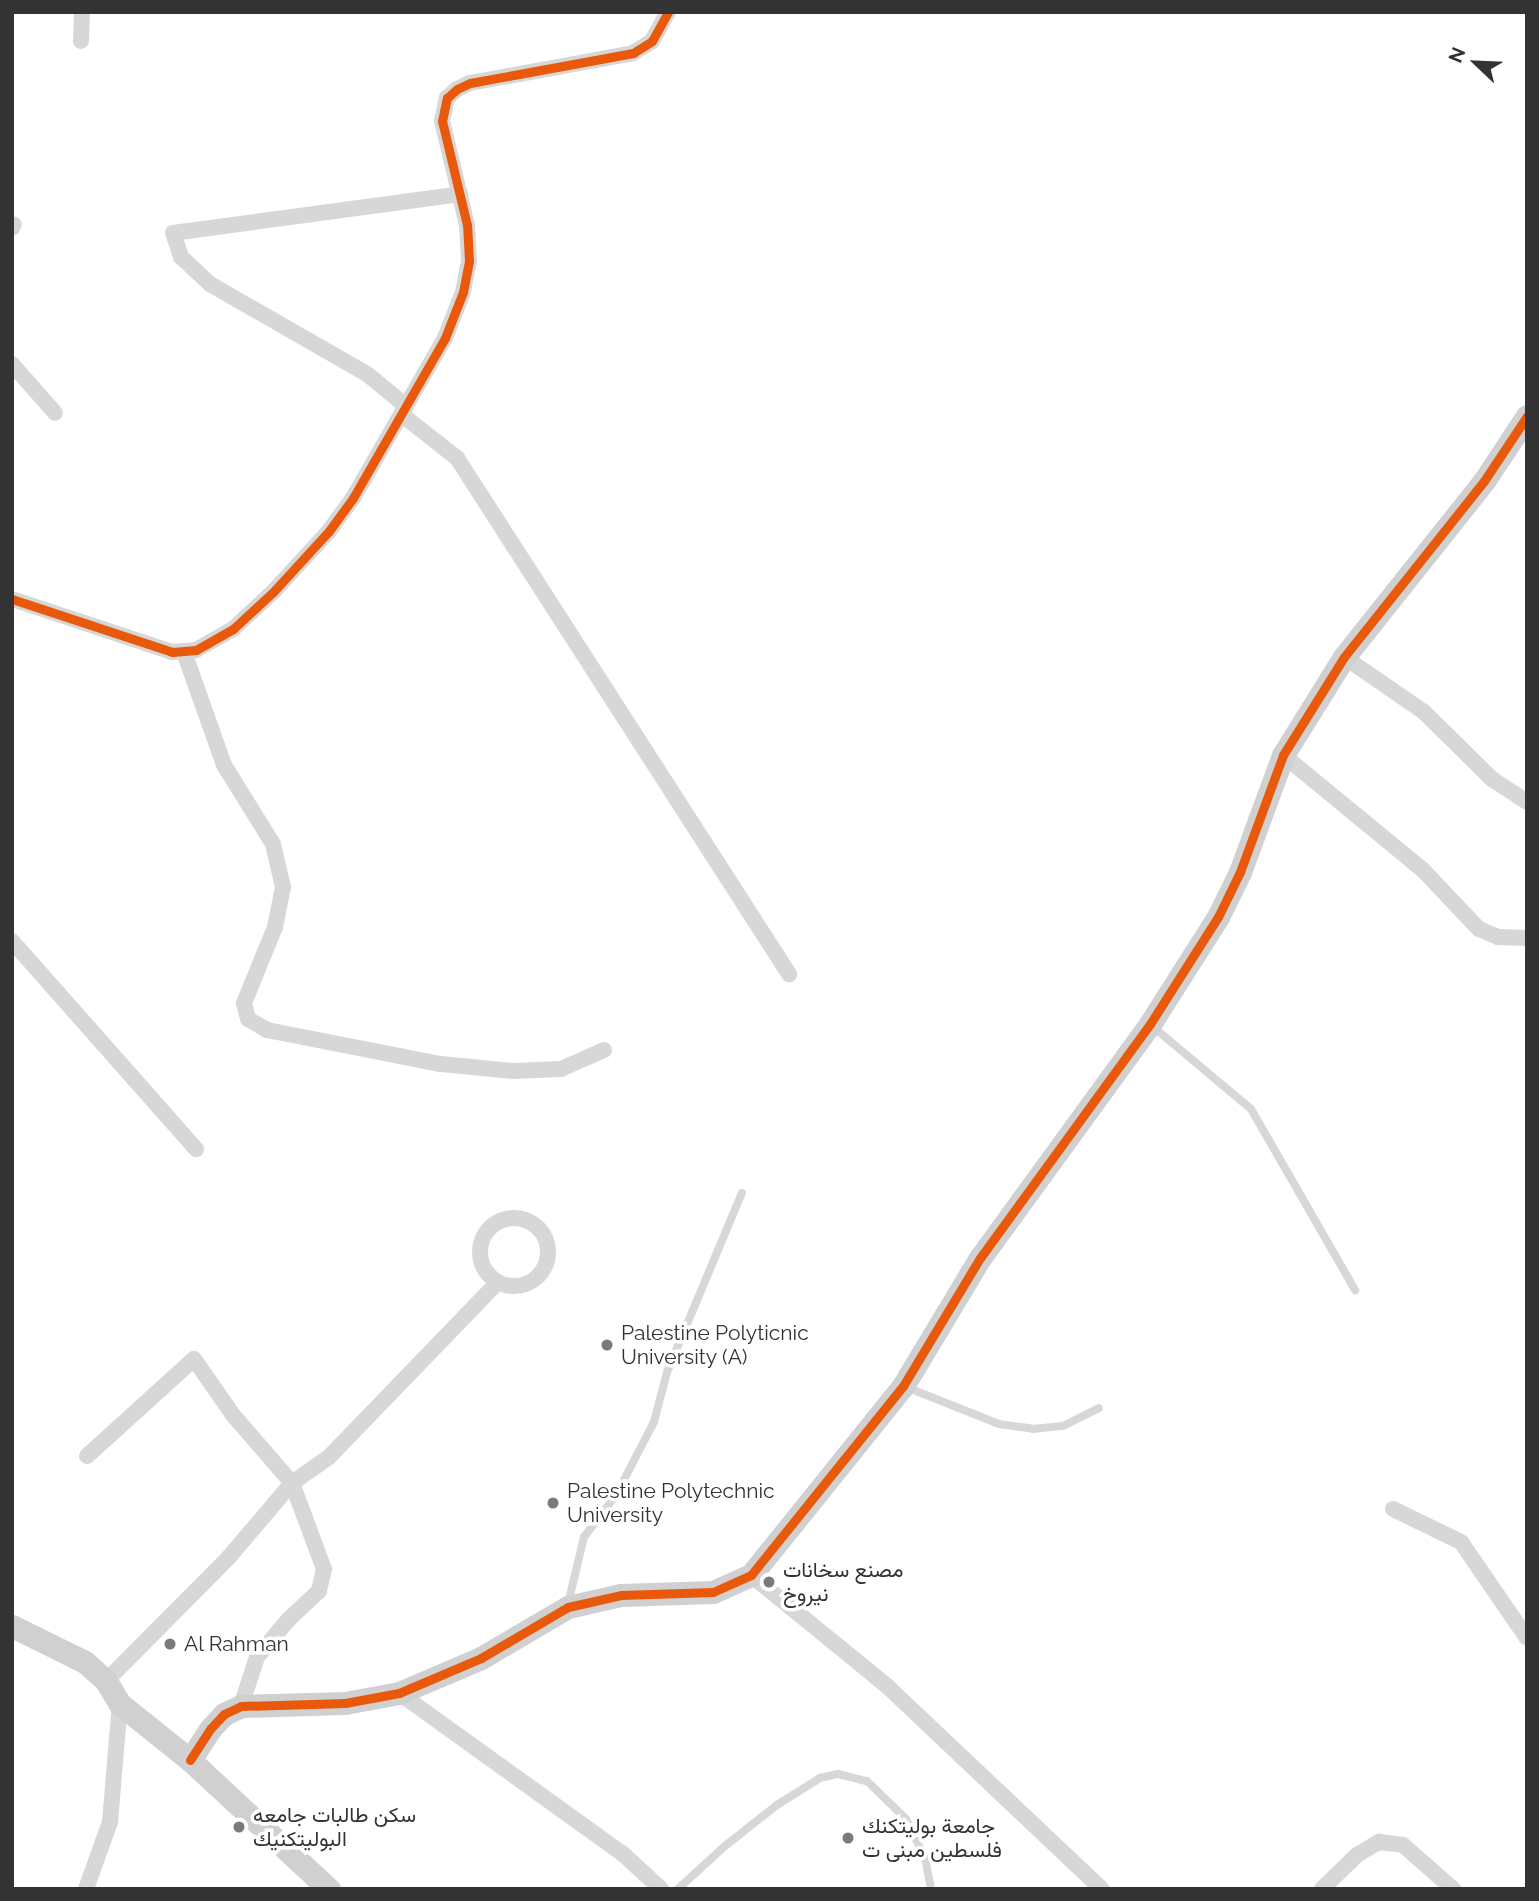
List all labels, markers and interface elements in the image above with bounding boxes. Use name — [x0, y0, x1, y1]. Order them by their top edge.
north arrow — [1441, 28, 1511, 98]
text: N — [1444, 44, 1470, 66]
place label: Palestine Polyticnic University (A) — [621, 1320, 809, 1370]
marker: Palestine Polyticnic University (A) — [599, 1337, 615, 1353]
place label: Palestine Polytechnic University — [567, 1478, 775, 1528]
marker: Palestine Polytechnic University — [545, 1495, 561, 1511]
place label: مصنع سخانات نيروخ — [783, 1557, 904, 1607]
marker: مصنع سخانات نيروخ — [761, 1574, 777, 1590]
place label: Al Rahman — [184, 1631, 289, 1657]
marker: Al Rahman — [162, 1636, 178, 1652]
place label: سكن طالبات جامعه البوليتكنيك — [253, 1802, 416, 1852]
place label: جامعة بوليتكنك فلسطين مبنى ت — [862, 1813, 1002, 1863]
marker: سكن طالبات جامعه البوليتكنيك — [231, 1819, 247, 1835]
marker: جامعة بوليتكنك فلسطين مبنى ت — [840, 1830, 856, 1846]

